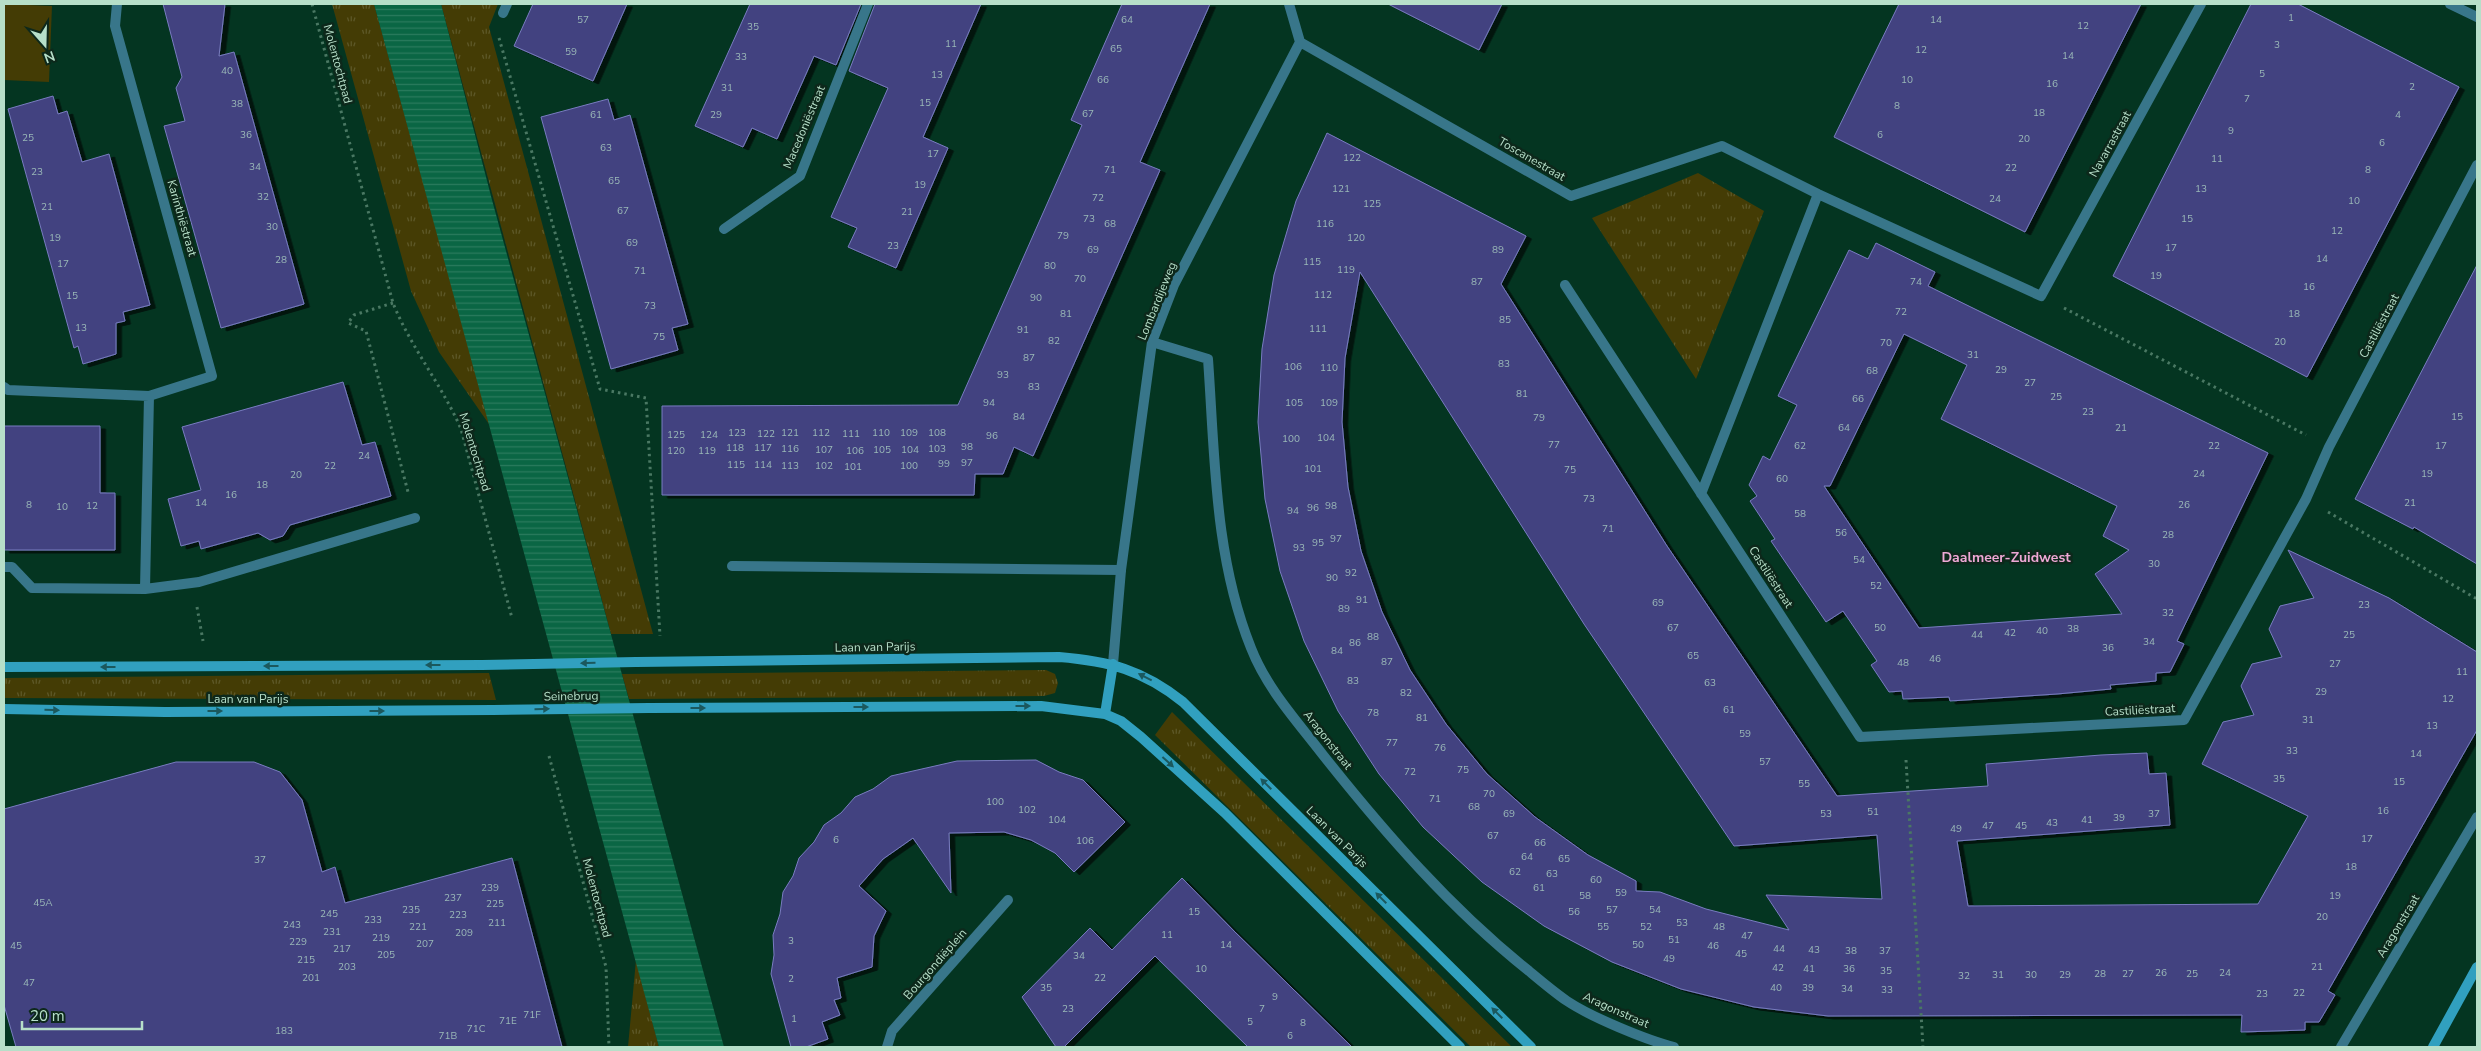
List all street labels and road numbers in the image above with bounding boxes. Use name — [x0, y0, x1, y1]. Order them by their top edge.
street label: Molentochtpad — [320, 23, 356, 105]
street label: Macedoniëstraat — [779, 82, 829, 171]
street label: Navarrastraat — [2085, 107, 2135, 180]
street label: Toscanestraat — [1496, 133, 1569, 185]
street label: Karinthiëstraat — [163, 178, 201, 259]
street label: Lombardijeweg — [1134, 259, 1180, 343]
street label: Castiliëstraat — [2355, 290, 2403, 361]
street label: Molentochtpad — [455, 411, 495, 493]
street label: Castiliëstraat — [1745, 543, 1797, 612]
street label: Laan van Parijs — [834, 638, 916, 656]
street label: Seinebrug — [543, 688, 599, 704]
street label: Laan van Parijs — [208, 691, 289, 707]
street label: Castiliëstraat — [2104, 700, 2177, 720]
street label: Aragonstraat — [1300, 707, 1357, 774]
street label: Laan van Parijs — [1303, 803, 1371, 871]
street label: Molentochtpad — [579, 857, 615, 939]
street label: Aragonstraat — [2373, 891, 2424, 961]
street label: Bourgondiëplein — [900, 925, 970, 1003]
street label: Aragonstraat — [1580, 988, 1652, 1032]

